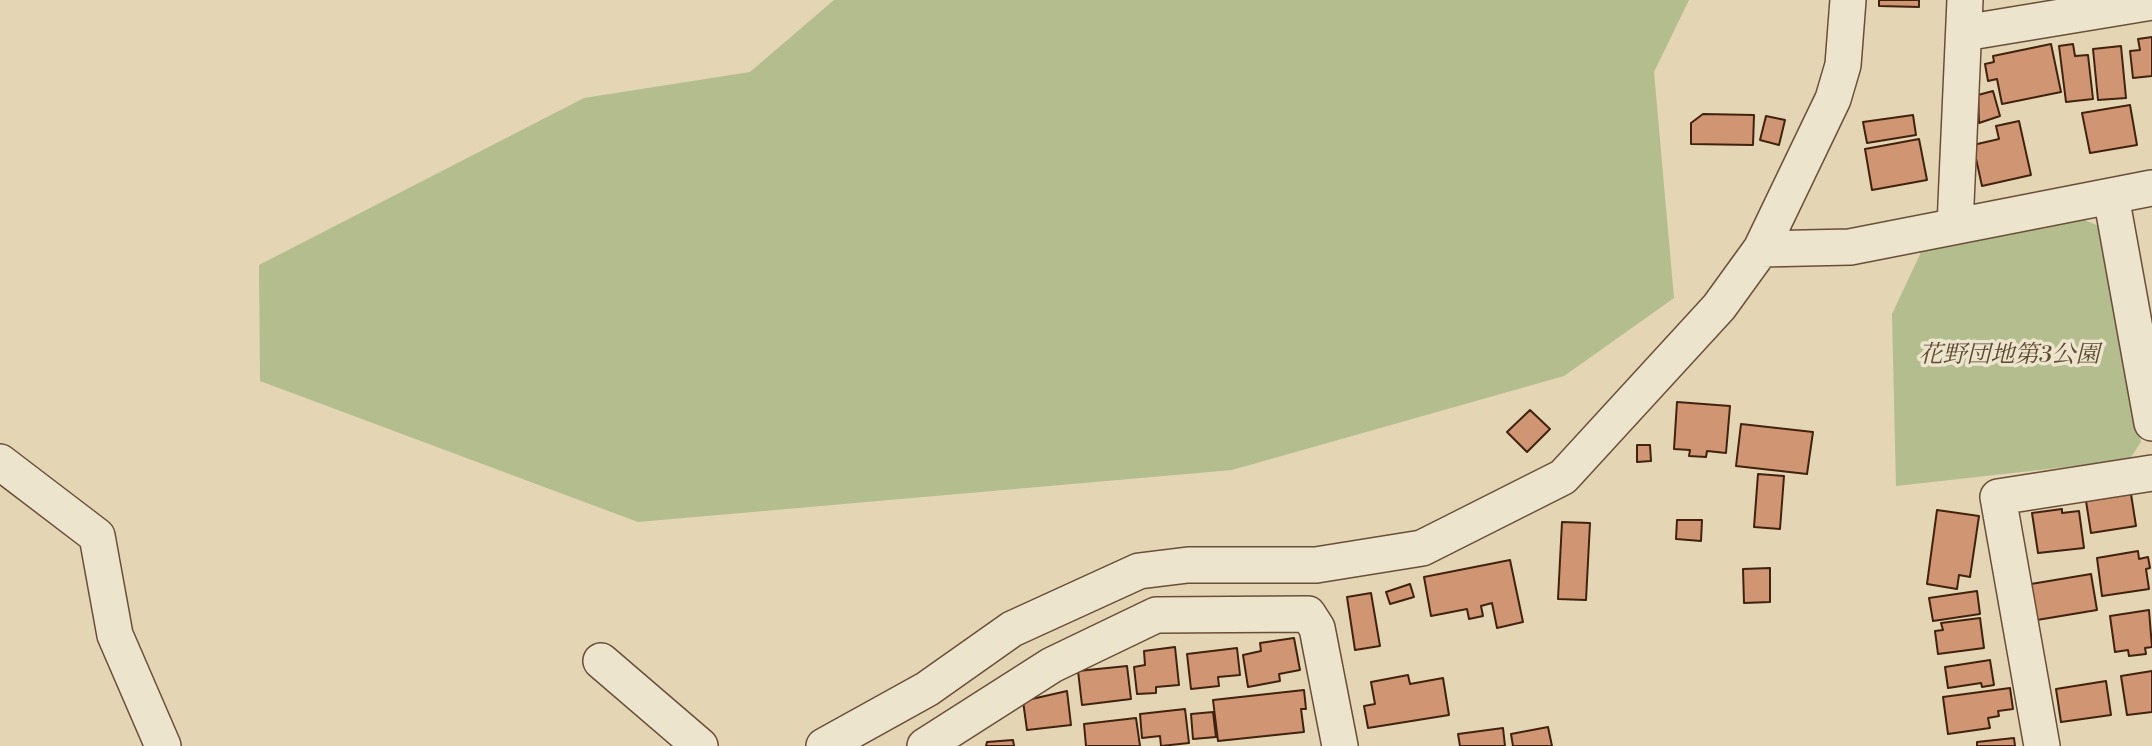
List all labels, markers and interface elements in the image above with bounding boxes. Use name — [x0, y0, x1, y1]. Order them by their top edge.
park label: 花野団地第3公園 — [1918, 342, 2100, 370]

